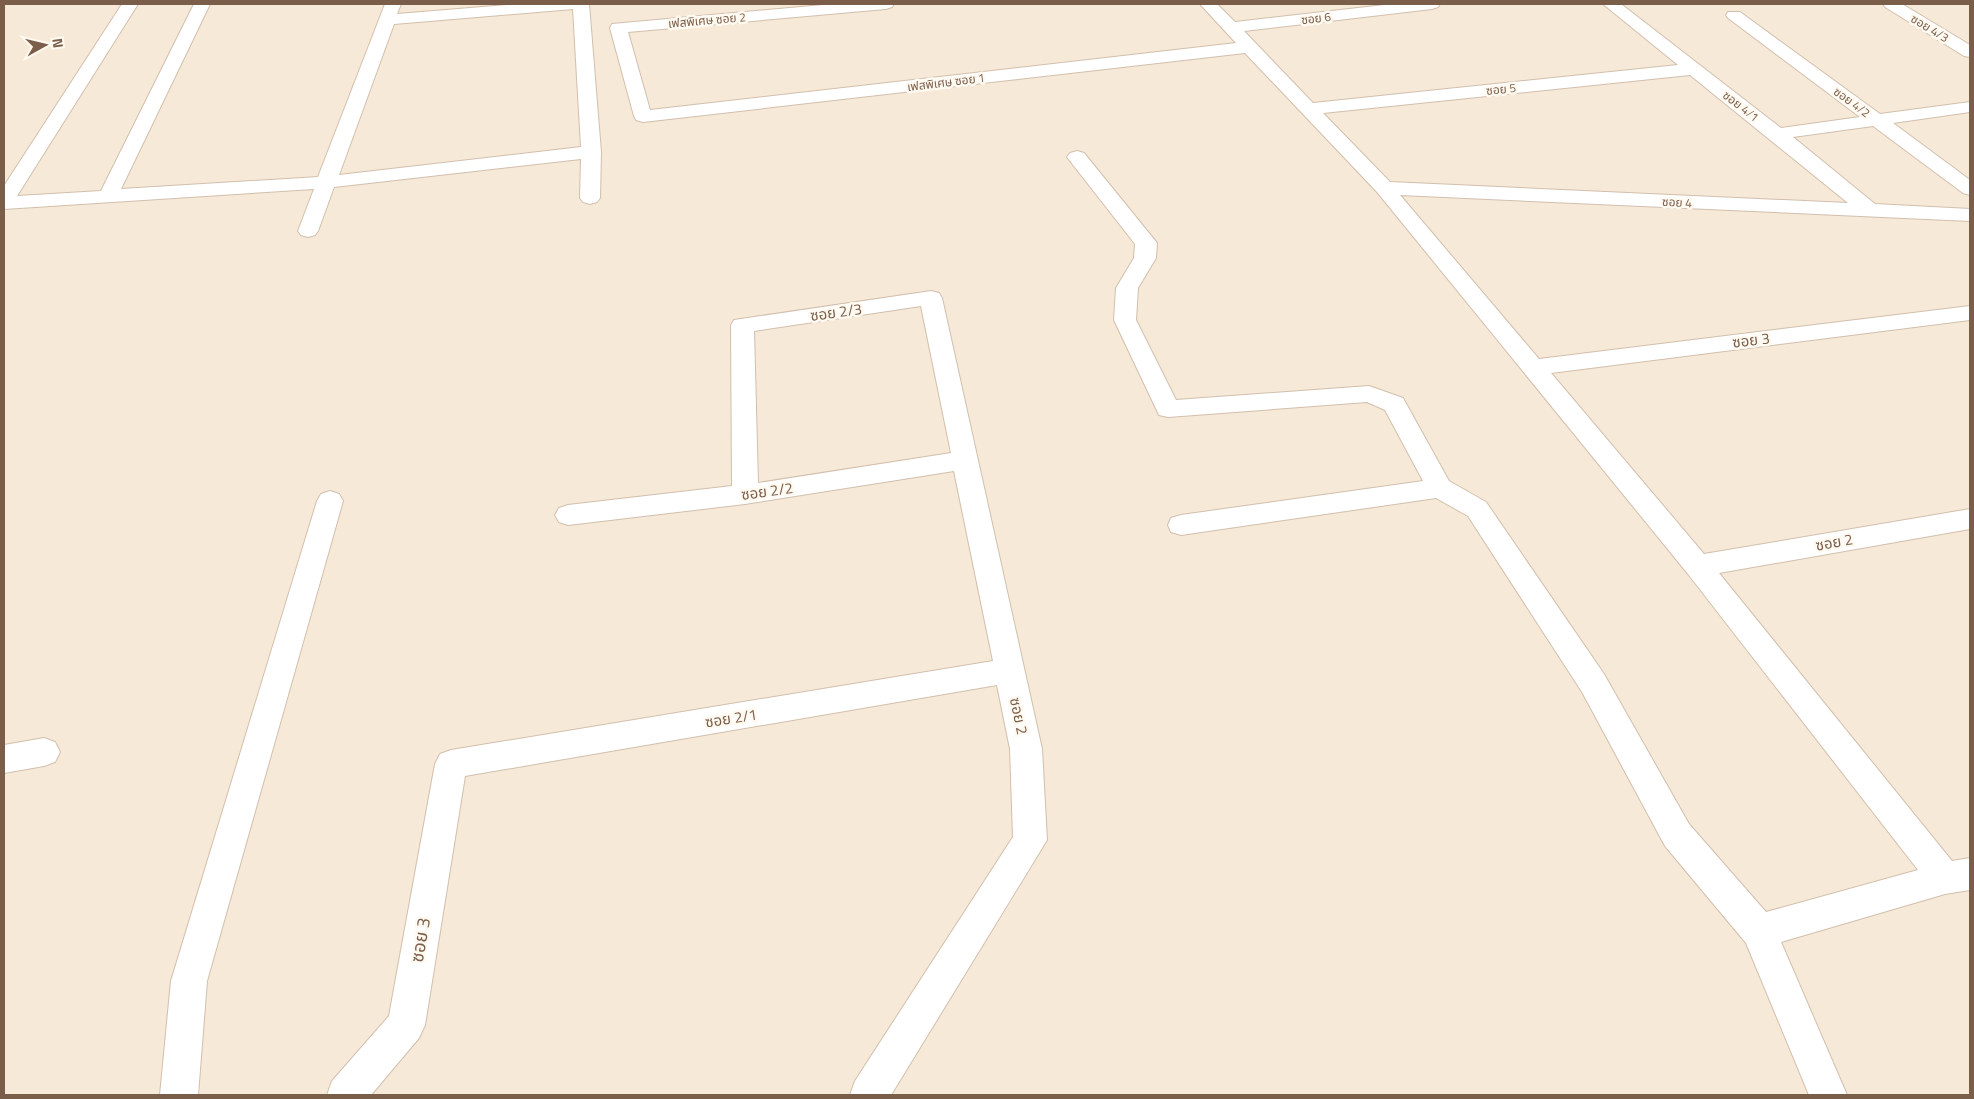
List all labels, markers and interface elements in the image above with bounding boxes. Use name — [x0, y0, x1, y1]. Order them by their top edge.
street label: เฟสพิเศษ ซอย 2 — [667, 7, 747, 33]
street label: ซอย 6 — [1300, 7, 1332, 29]
street label: ซอย 4/3 — [1907, 9, 1953, 47]
north arrow — [20, 20, 70, 70]
text: N — [47, 37, 69, 49]
street label: เฟสพิเศษ ซอย 1 — [906, 68, 986, 96]
street label: ซอย 5 — [1485, 78, 1517, 100]
street label: ซอย 4/2 — [1830, 82, 1874, 122]
street label: ซอย 4/1 — [1719, 86, 1763, 126]
street label: ซอย 4 — [1661, 192, 1693, 212]
street label: ซอย 2/3 — [809, 297, 863, 327]
street label: ซอย 3 — [1731, 326, 1771, 354]
street label: ซอย 2/2 — [740, 476, 794, 506]
street label: ซอย 2 — [1814, 527, 1854, 557]
street label: ซอย 2 — [1004, 695, 1034, 737]
street label: ซอย 2/1 — [703, 703, 759, 733]
street label: ซอย 3 — [403, 915, 437, 965]

